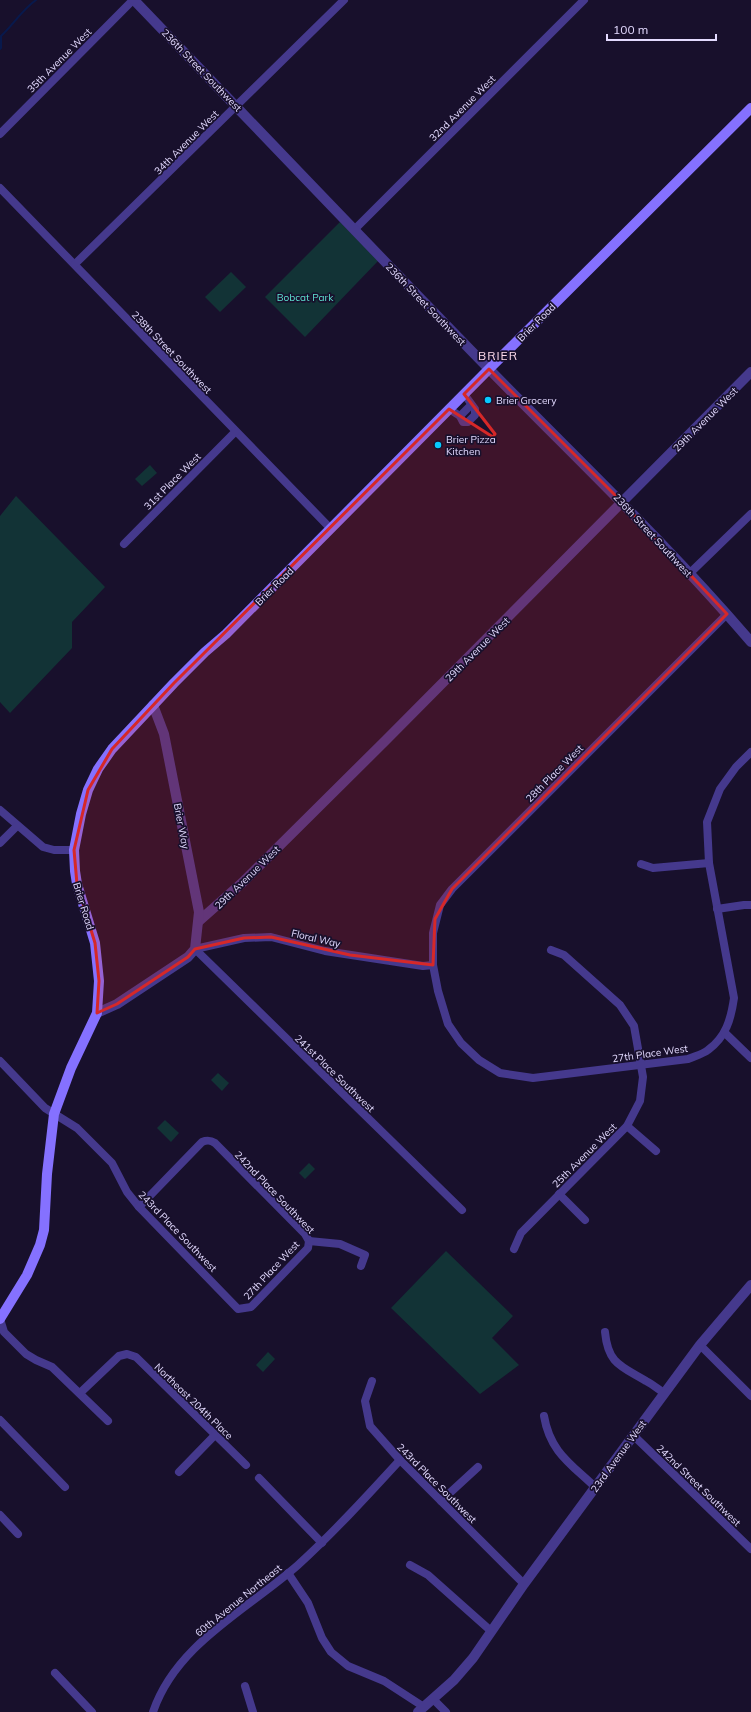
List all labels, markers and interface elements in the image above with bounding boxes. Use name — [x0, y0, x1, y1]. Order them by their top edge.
scale bar — [607, 16, 716, 42]
text: 100 m — [613, 22, 648, 37]
street label: 35th Avenue West — [24, 25, 95, 95]
street label: 236th Street Southwest — [159, 26, 245, 115]
street label: 32nd Avenue West — [427, 72, 499, 144]
street label: 34th Avenue West — [151, 107, 222, 177]
street label: 236th Street Southwest — [383, 260, 469, 349]
park label: Bobcat Park — [277, 291, 334, 304]
street label: Brier Road — [514, 300, 558, 344]
street label: 238th Street Southwest — [129, 308, 215, 397]
district label: BRIER — [478, 348, 518, 363]
street label: 29th Avenue West — [670, 384, 741, 454]
place label: Brier Grocery — [496, 394, 557, 407]
marker: Brier Grocery — [483, 395, 493, 405]
place label: Brier Pizza Kitchen — [446, 433, 496, 458]
marker: Brier Pizza Kitchen — [433, 440, 443, 450]
street label: 31st Place West — [141, 450, 204, 513]
street label: 236th Street Southwest — [610, 491, 695, 580]
street label: Brier Road — [252, 564, 296, 608]
street label: 29th Avenue West — [442, 614, 513, 684]
street label: 28th Place West — [523, 741, 586, 805]
street label: Brier Way — [171, 802, 192, 851]
street label: 29th Avenue West — [212, 843, 283, 912]
street label: Brier Road — [70, 881, 97, 931]
street label: Floral Way — [290, 927, 342, 951]
street label: 241st Place Southwest — [292, 1032, 378, 1115]
street label: 27th Place West — [611, 1042, 689, 1065]
street label: 25th Avenue West — [549, 1120, 620, 1190]
street label: 242nd Place Southwest — [232, 1148, 318, 1237]
street label: 243rd Place Southwest — [136, 1188, 220, 1275]
street label: 27th Place West — [241, 1238, 302, 1303]
street label: Northeast 204th Place — [152, 1361, 236, 1442]
street label: 23rd Avenue West — [588, 1417, 649, 1495]
street label: 243rd Place Southwest — [394, 1441, 480, 1526]
street label: 242nd Street Southwest — [654, 1442, 744, 1529]
street label: 60th Avenue Northeast — [192, 1561, 285, 1639]

